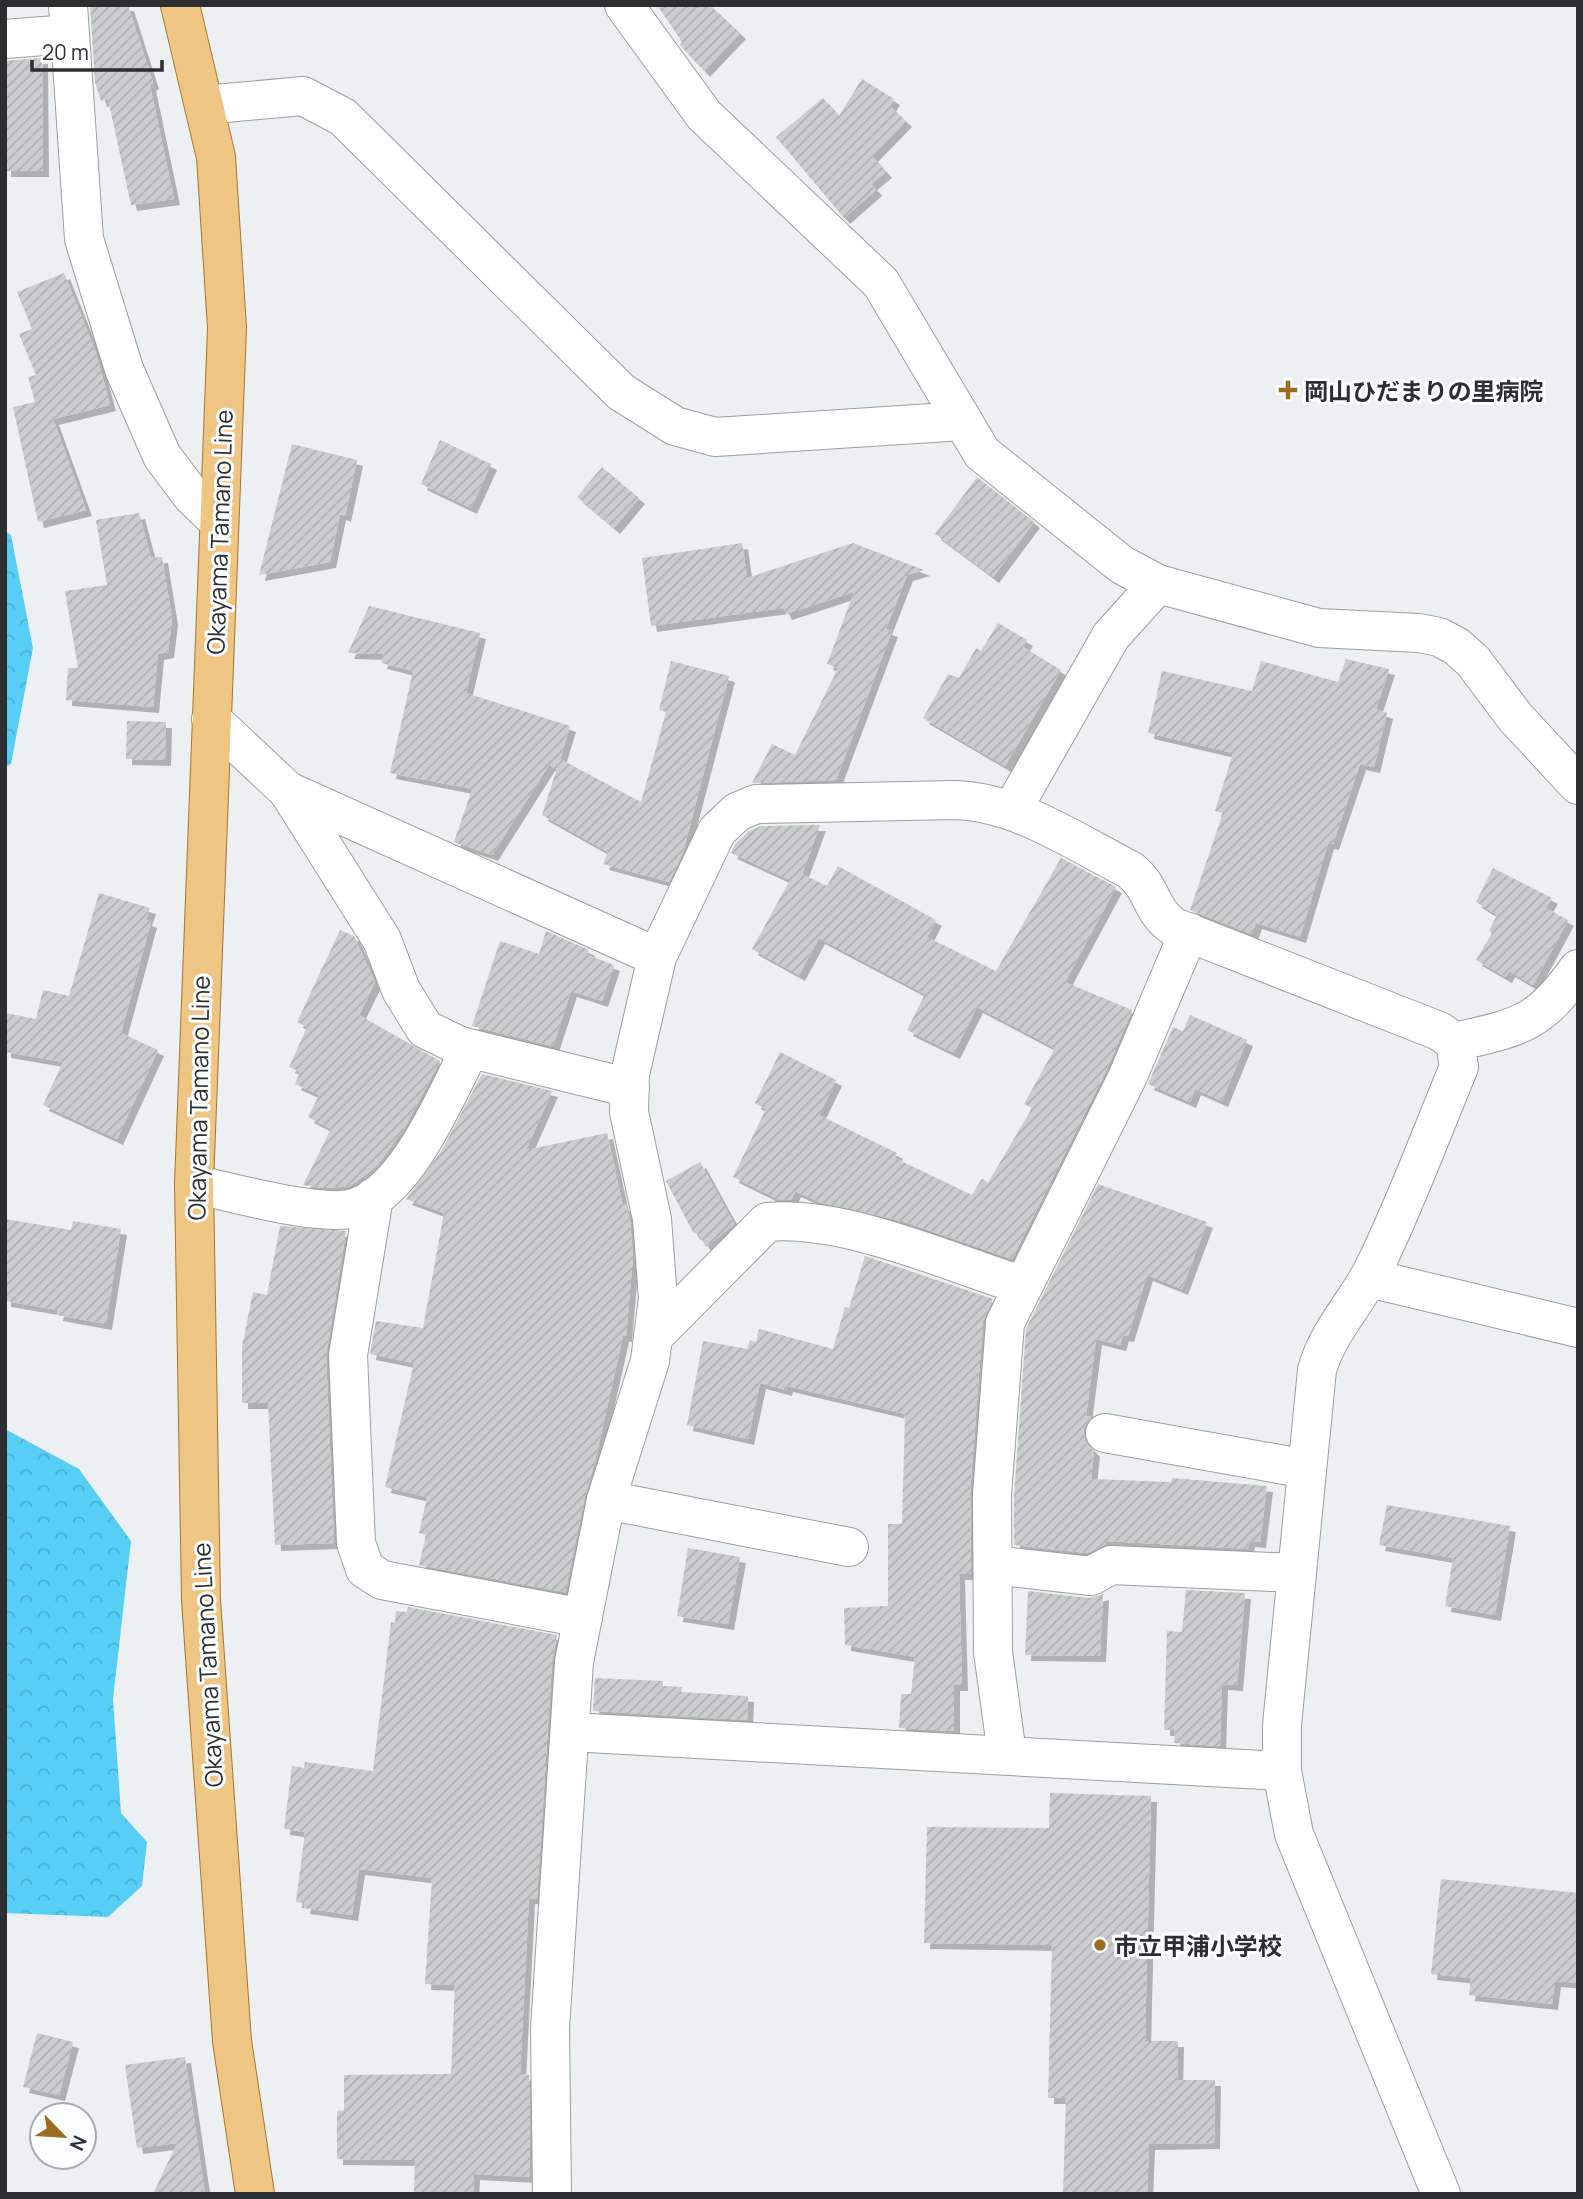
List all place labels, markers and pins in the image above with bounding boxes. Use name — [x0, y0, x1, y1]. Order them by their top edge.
place label: 岡山ひだまりの里病院 — [1304, 374, 1544, 407]
marker: 岡山ひだまりの里病院 — [1278, 380, 1298, 400]
place label: 市立甲浦小学校 — [1114, 1929, 1282, 1962]
marker: 市立甲浦小学校 — [1092, 1937, 1108, 1953]

